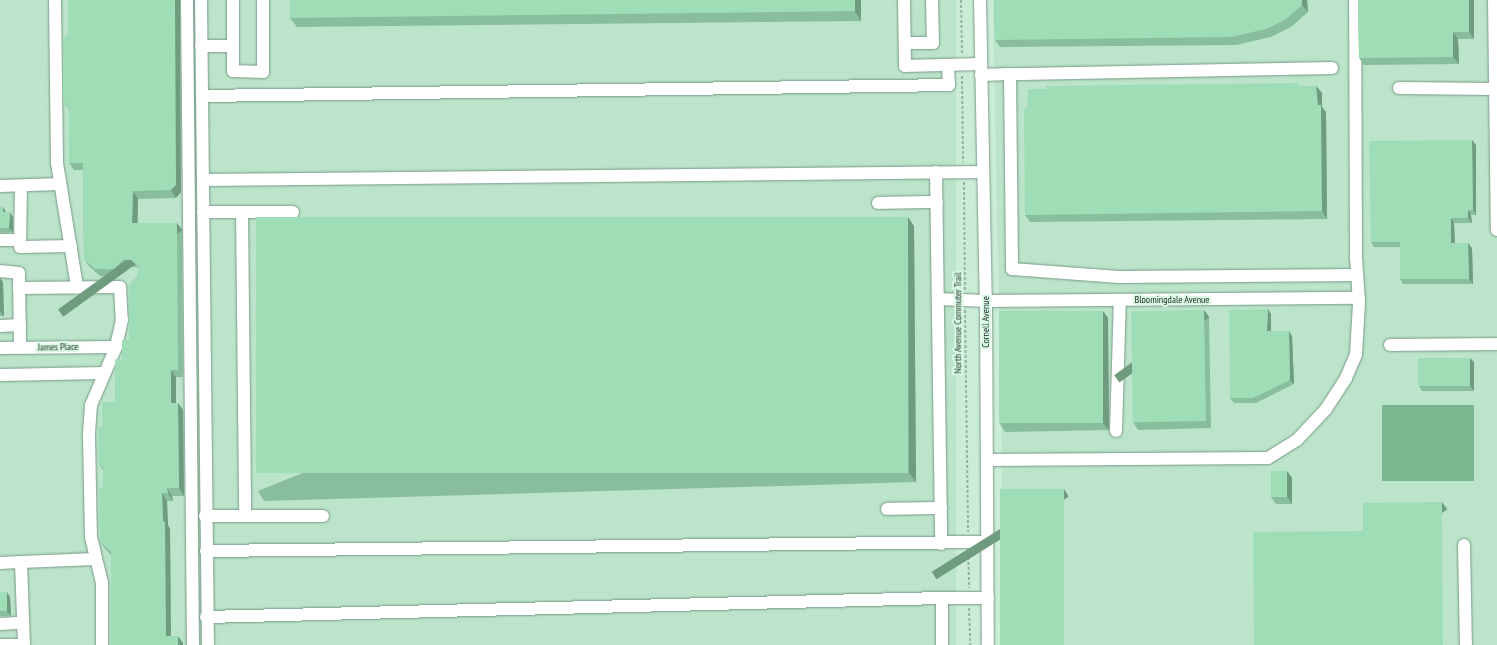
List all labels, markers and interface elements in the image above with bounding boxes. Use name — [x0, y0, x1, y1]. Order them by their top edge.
street label: North Avenue Commuter Trail — [952, 272, 964, 374]
street label: Bloomingdale Avenue — [1134, 294, 1210, 306]
street label: Cornell Avenue — [980, 296, 992, 348]
street label: James Place — [37, 341, 79, 353]

